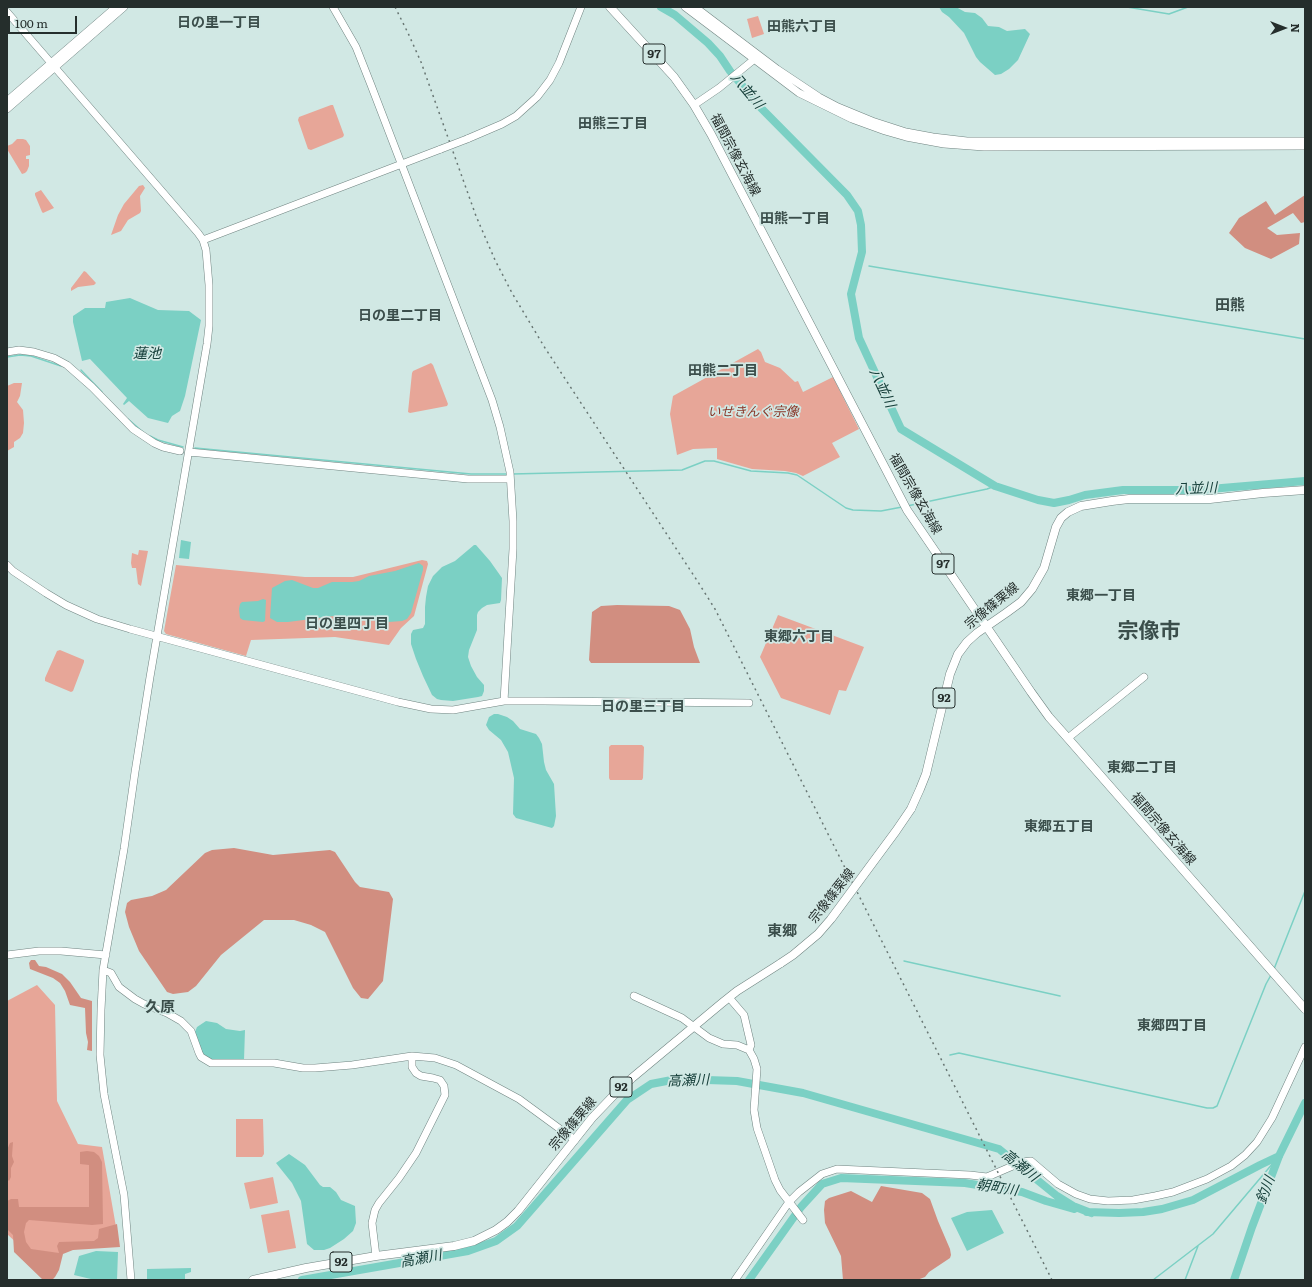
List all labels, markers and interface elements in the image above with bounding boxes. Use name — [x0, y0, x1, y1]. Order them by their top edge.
scale bar — [10, 8, 79, 34]
north arrow — [1264, 8, 1304, 48]
text: 100 m — [15, 14, 48, 32]
district label: 日の里一丁目 — [177, 15, 261, 31]
district label: 田熊六丁目 — [767, 19, 837, 35]
text: N — [1288, 23, 1304, 33]
road number: 97 — [643, 44, 665, 64]
water label: 八並川 — [727, 70, 767, 112]
street label: 福間宗像玄海線 — [707, 111, 763, 199]
district label: 田熊三丁目 — [578, 116, 648, 132]
district label: 田熊一丁目 — [760, 211, 830, 227]
district label: 田熊 — [1215, 297, 1245, 315]
district label: 日の里二丁目 — [358, 308, 442, 324]
water label: 蓮池 — [133, 346, 161, 362]
district label: 田熊二丁目 — [688, 363, 758, 379]
water label: 八並川 — [866, 365, 898, 411]
park label: いせきんぐ宗像 — [708, 404, 798, 420]
street label: 福間宗像玄海線 — [885, 451, 945, 537]
water label: 八並川 — [1175, 480, 1217, 498]
road number: 97 — [932, 554, 954, 574]
street label: 宗像篠栗線 — [962, 579, 1022, 633]
district label: 東郷一丁目 — [1066, 588, 1136, 604]
district label: 日の里四丁目 — [305, 616, 389, 632]
district label: 宗像市 — [1118, 619, 1180, 645]
district label: 東郷六丁目 — [764, 629, 834, 645]
road number: 92 — [933, 688, 955, 708]
district label: 日の里三丁目 — [601, 699, 685, 715]
district label: 東郷二丁目 — [1107, 760, 1177, 776]
street label: 福間宗像玄海線 — [1127, 790, 1199, 868]
district label: 東郷五丁目 — [1024, 819, 1094, 835]
street label: 宗像篠栗線 — [806, 866, 858, 926]
district label: 東郷 — [767, 923, 797, 941]
district label: 久原 — [145, 999, 175, 1017]
district label: 東郷四丁目 — [1137, 1018, 1207, 1034]
water label: 高瀬川 — [667, 1072, 709, 1090]
road number: 92 — [610, 1077, 632, 1097]
street label: 宗像篠栗線 — [546, 1094, 600, 1154]
water label: 高瀬川 — [998, 1146, 1042, 1186]
water label: 釣川 — [1253, 1174, 1279, 1206]
water label: 朝町川 — [975, 1176, 1019, 1200]
water label: 高瀬川 — [399, 1247, 443, 1271]
road number: 92 — [330, 1252, 352, 1272]

